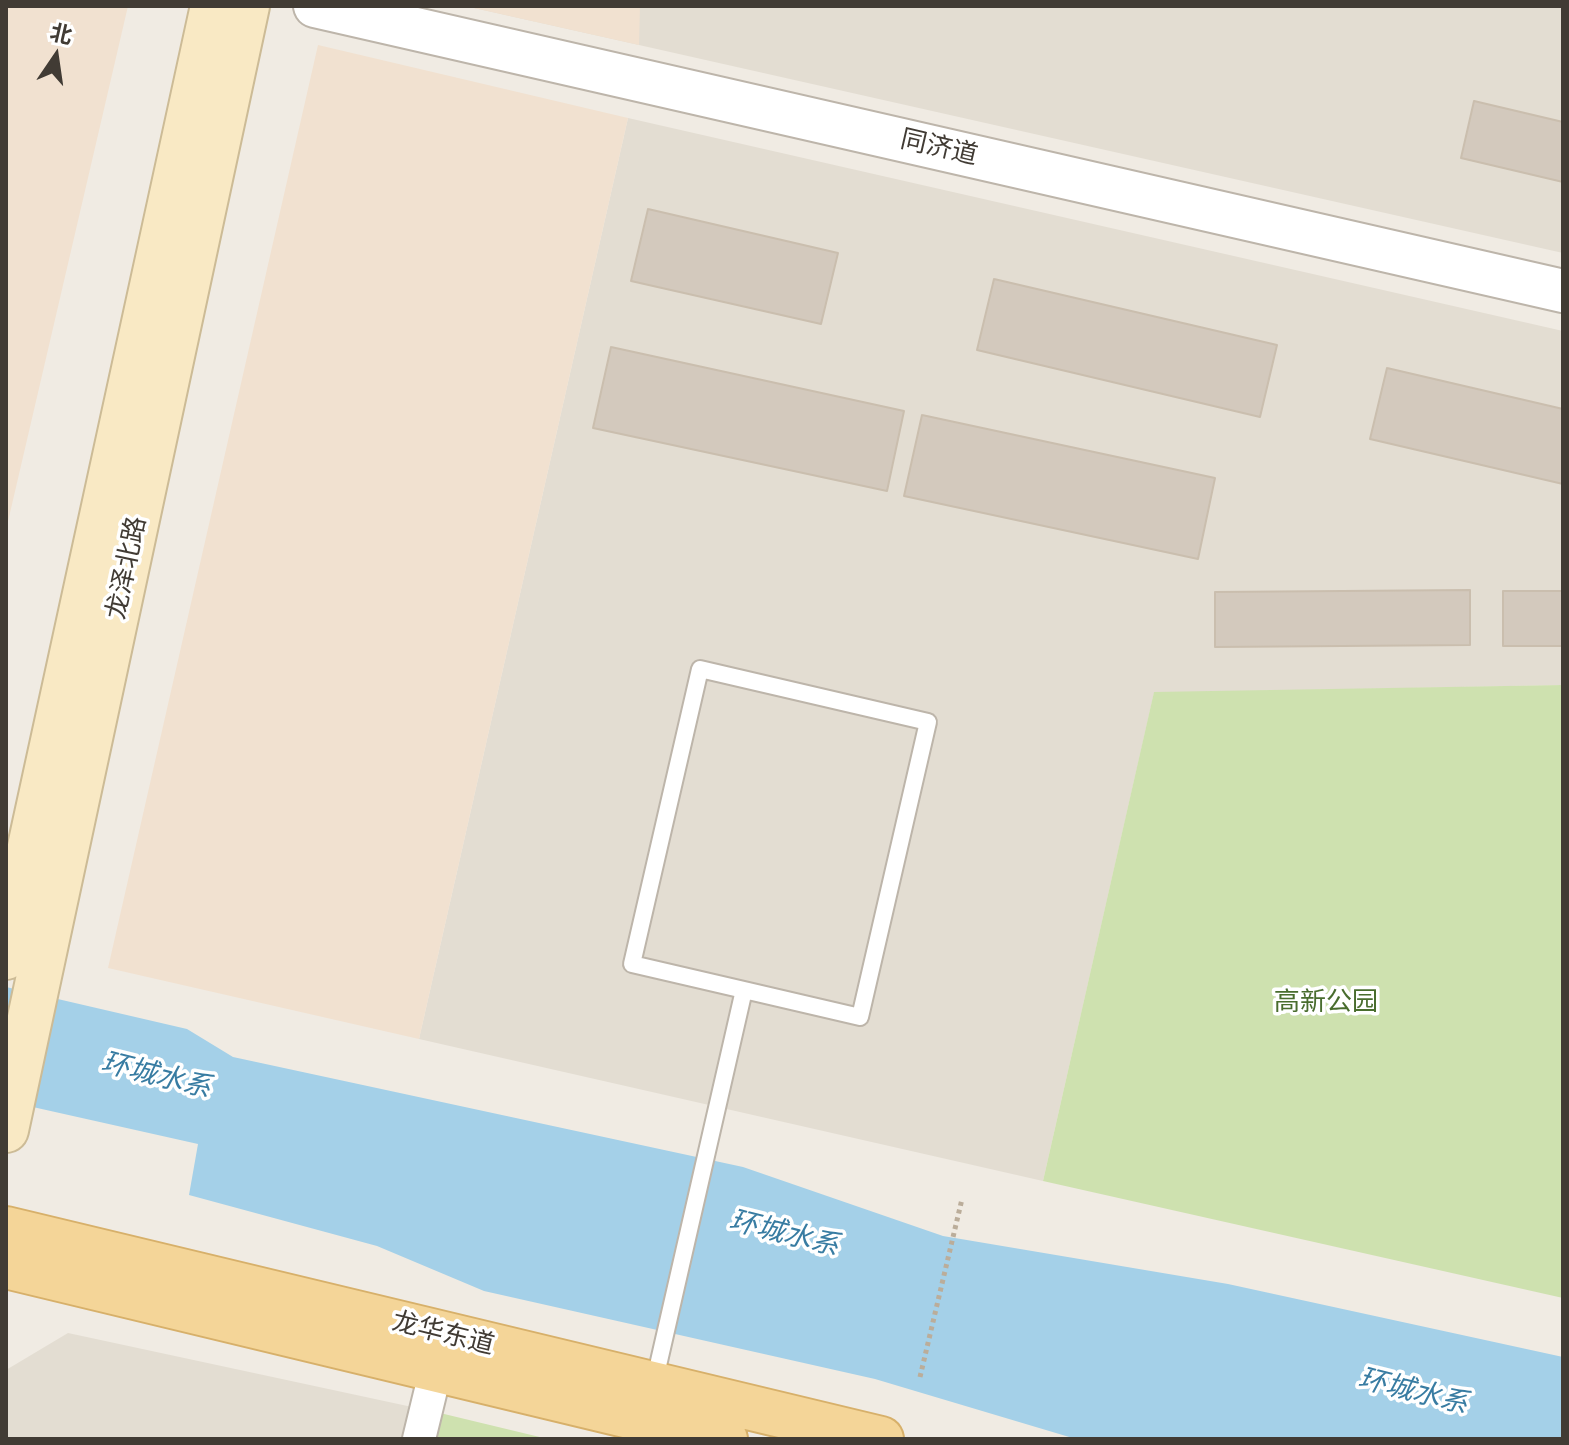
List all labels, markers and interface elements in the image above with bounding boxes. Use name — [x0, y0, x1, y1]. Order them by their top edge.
north arrow — [16, 16, 96, 96]
text: 北 — [47, 16, 75, 50]
street label: 同济道 — [897, 124, 981, 172]
street label: 龙泽北路 — [101, 514, 153, 622]
park label: 高新公园 — [1274, 987, 1378, 1019]
water label: 环城水系 — [98, 1046, 214, 1106]
water label: 环城水系 — [726, 1204, 842, 1264]
street label: 龙华东道 — [389, 1306, 497, 1362]
water label: 环城水系 — [1355, 1362, 1471, 1422]

